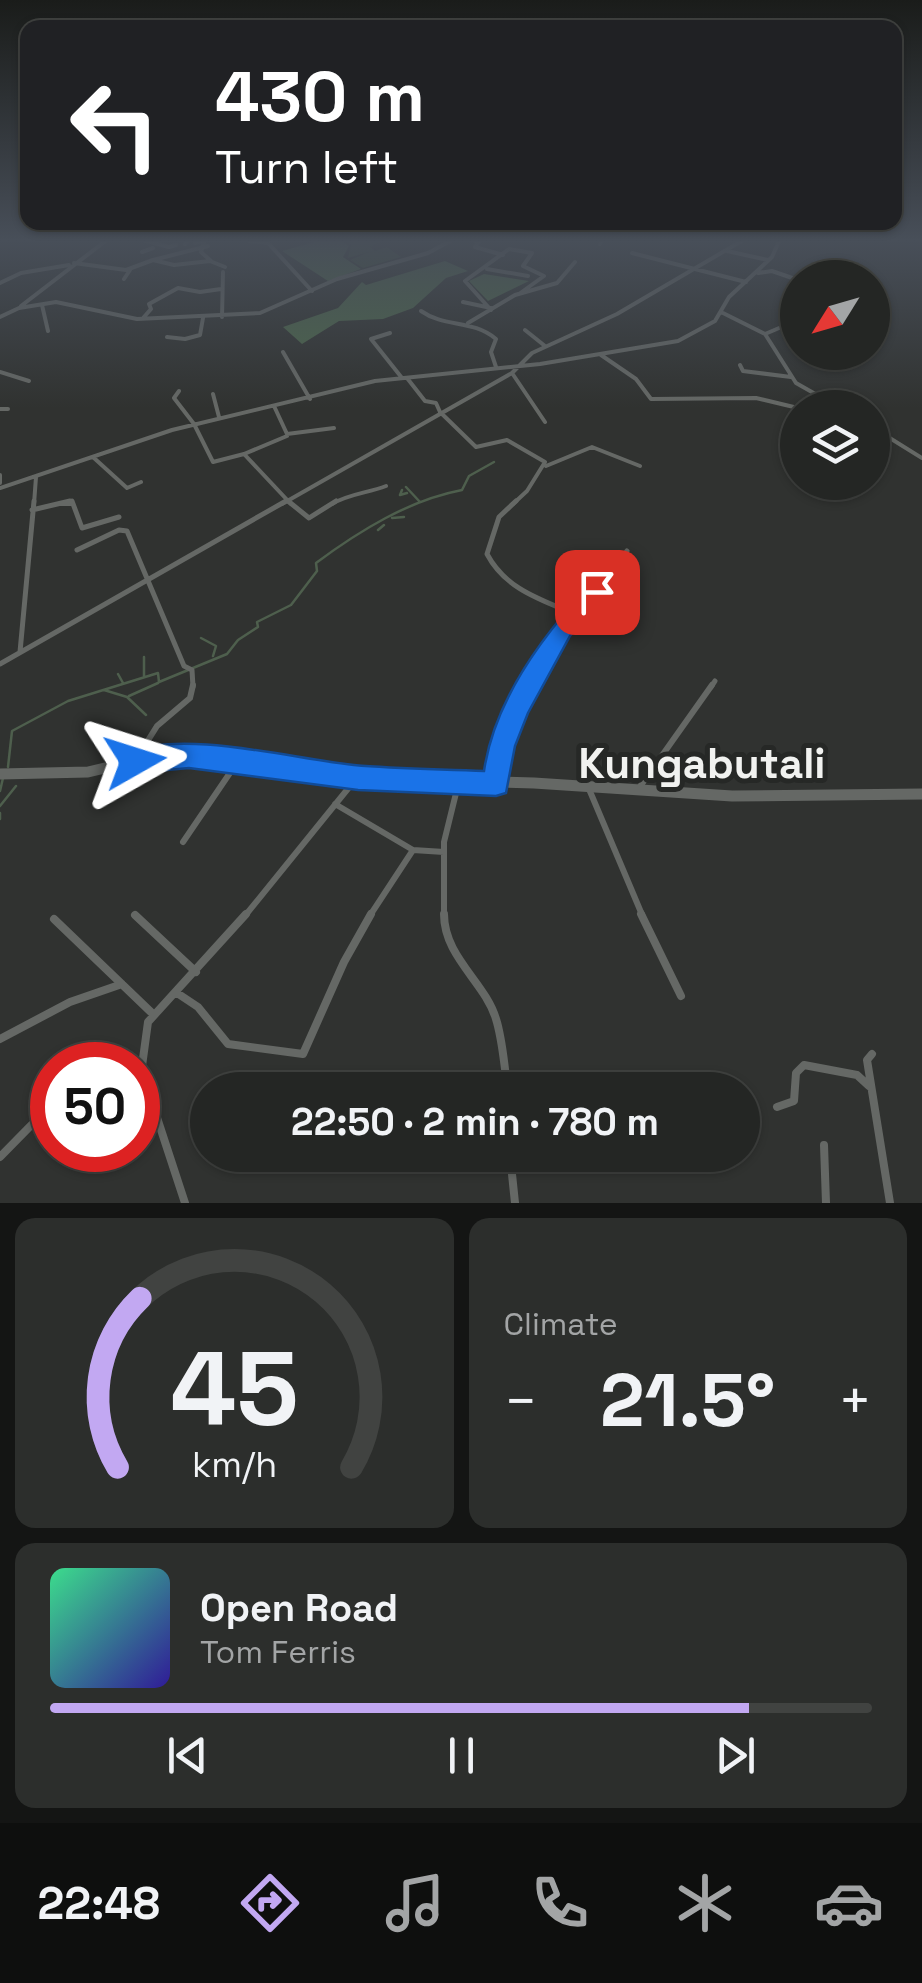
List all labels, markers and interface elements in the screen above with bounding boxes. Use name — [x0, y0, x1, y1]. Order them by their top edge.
text: 430 m — [215, 52, 425, 141]
icon: left — [50, 60, 180, 190]
text: Turn left — [215, 139, 398, 196]
north arrow — [780, 260, 890, 370]
map controls — [780, 260, 890, 500]
button: layers — [780, 390, 890, 500]
pin — [555, 550, 640, 635]
icon: arrive — [570, 565, 625, 620]
position arrow — [83, 709, 187, 813]
district label: Kungabutali — [578, 737, 826, 790]
speed limit sign: 50 — [30, 1042, 160, 1172]
text: 22:50 · 2 min · 780 m — [291, 1098, 659, 1146]
text: Climate — [504, 1304, 618, 1344]
text: 45 — [170, 1323, 299, 1455]
text: 21.5° — [600, 1352, 775, 1448]
text: − — [504, 1366, 538, 1436]
text: + — [838, 1366, 872, 1436]
text: km/h — [192, 1442, 277, 1487]
text: Open Road — [200, 1584, 398, 1632]
text: Tom Ferris — [200, 1632, 356, 1672]
icon: previous — [160, 1728, 215, 1783]
icon: pause — [434, 1728, 489, 1783]
icon: next — [708, 1728, 763, 1783]
icon: directions — [235, 1868, 305, 1938]
icon: music — [380, 1868, 450, 1938]
icon: phone — [525, 1868, 595, 1938]
icon: climate — [670, 1868, 740, 1938]
icon: car — [814, 1868, 884, 1938]
text: 22:48 — [37, 1875, 160, 1932]

